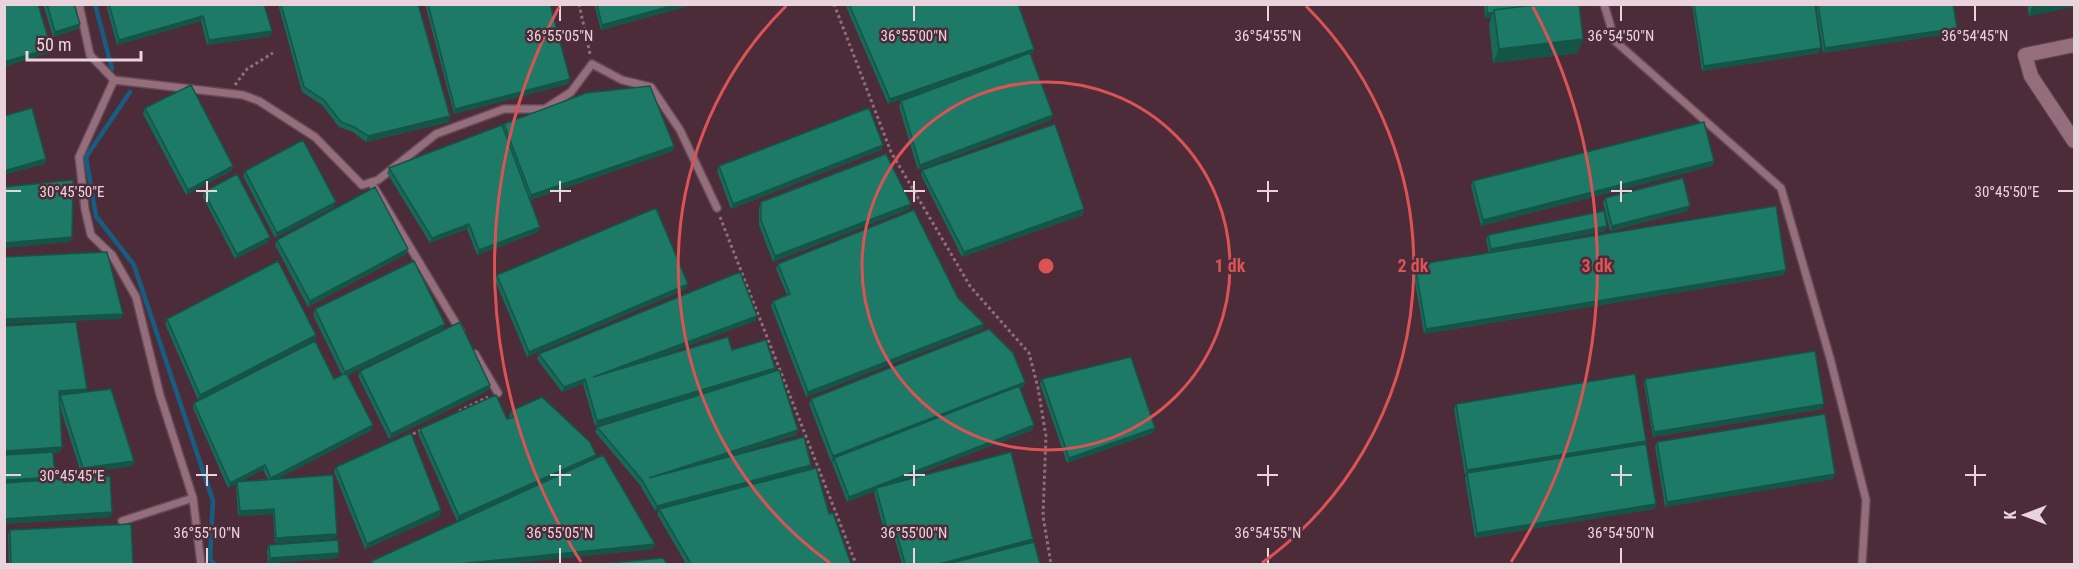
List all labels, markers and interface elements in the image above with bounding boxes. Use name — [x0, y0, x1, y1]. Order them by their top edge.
scale bar — [27, 24, 141, 62]
text: 36°55'05"N — [527, 27, 593, 45]
text: 36°55'00"N — [881, 27, 947, 45]
text: 36°54'55"N — [1235, 27, 1301, 45]
text: 36°54'50"N — [1588, 27, 1654, 45]
text: 36°54'45"N — [1942, 27, 2008, 45]
text: 50 m — [36, 34, 71, 55]
text: 30°45'50"E — [40, 183, 104, 201]
text: 30°45'50"E — [1975, 183, 2039, 201]
text: 1 dk — [1215, 255, 1246, 276]
text: 2 dk — [1398, 255, 1429, 276]
text: 3 dk — [1582, 255, 1613, 276]
centre of rings — [1036, 256, 1056, 276]
text: 30°45'45"E — [40, 467, 104, 485]
north arrow — [1995, 485, 2055, 545]
text: K — [2001, 510, 2020, 519]
text: 36°55'10"N — [174, 524, 240, 542]
text: 36°55'05"N — [527, 524, 593, 542]
text: 36°55'00"N — [881, 524, 947, 542]
text: 36°54'55"N — [1235, 524, 1301, 542]
text: 36°54'50"N — [1588, 524, 1654, 542]

